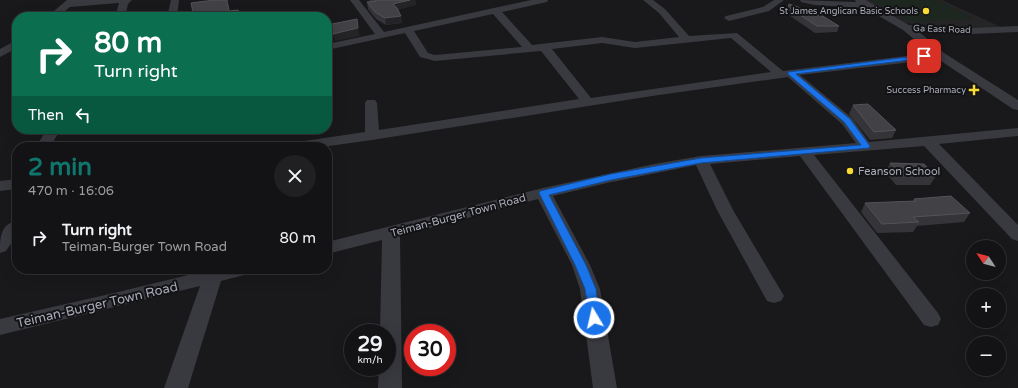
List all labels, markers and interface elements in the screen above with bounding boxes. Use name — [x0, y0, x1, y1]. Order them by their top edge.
place label: St James Anglican Basic Schools — [779, 6, 918, 17]
marker: St James Anglican Basic Schools — [921, 6, 931, 16]
street label: Ga East Road — [913, 23, 971, 36]
text: 80 m — [94, 26, 162, 60]
icon: right — [28, 28, 80, 80]
pin — [907, 39, 941, 73]
icon: arrive — [913, 45, 935, 67]
text: Turn right — [94, 60, 178, 82]
place label: Success Pharmacy — [887, 85, 966, 96]
marker: Success Pharmacy — [969, 85, 979, 95]
icon: left — [72, 104, 94, 126]
text: Then — [28, 106, 64, 124]
text: 2 min — [28, 153, 92, 182]
button: close — [274, 155, 316, 197]
place label: Feanson School — [858, 165, 940, 178]
marker: Feanson School — [845, 166, 855, 176]
text: 470 m · 16:06 — [28, 183, 114, 199]
street label: Teiman-Burger Town Road — [389, 191, 527, 240]
text: Turn right — [62, 221, 132, 239]
icon: right — [28, 227, 50, 249]
text: 80 m — [279, 229, 316, 247]
text: Teiman-Burger Town Road — [62, 239, 227, 255]
north arrow — [966, 240, 1006, 280]
map controls — [966, 240, 1006, 376]
street label: Teiman-Burger Town Road — [15, 279, 179, 331]
button: + — [966, 288, 1006, 328]
position arrow — [573, 297, 615, 339]
speed limit sign: 30 — [404, 324, 456, 376]
text: 29 — [357, 333, 383, 357]
button: − — [966, 336, 1006, 376]
text: km/h — [357, 354, 383, 366]

